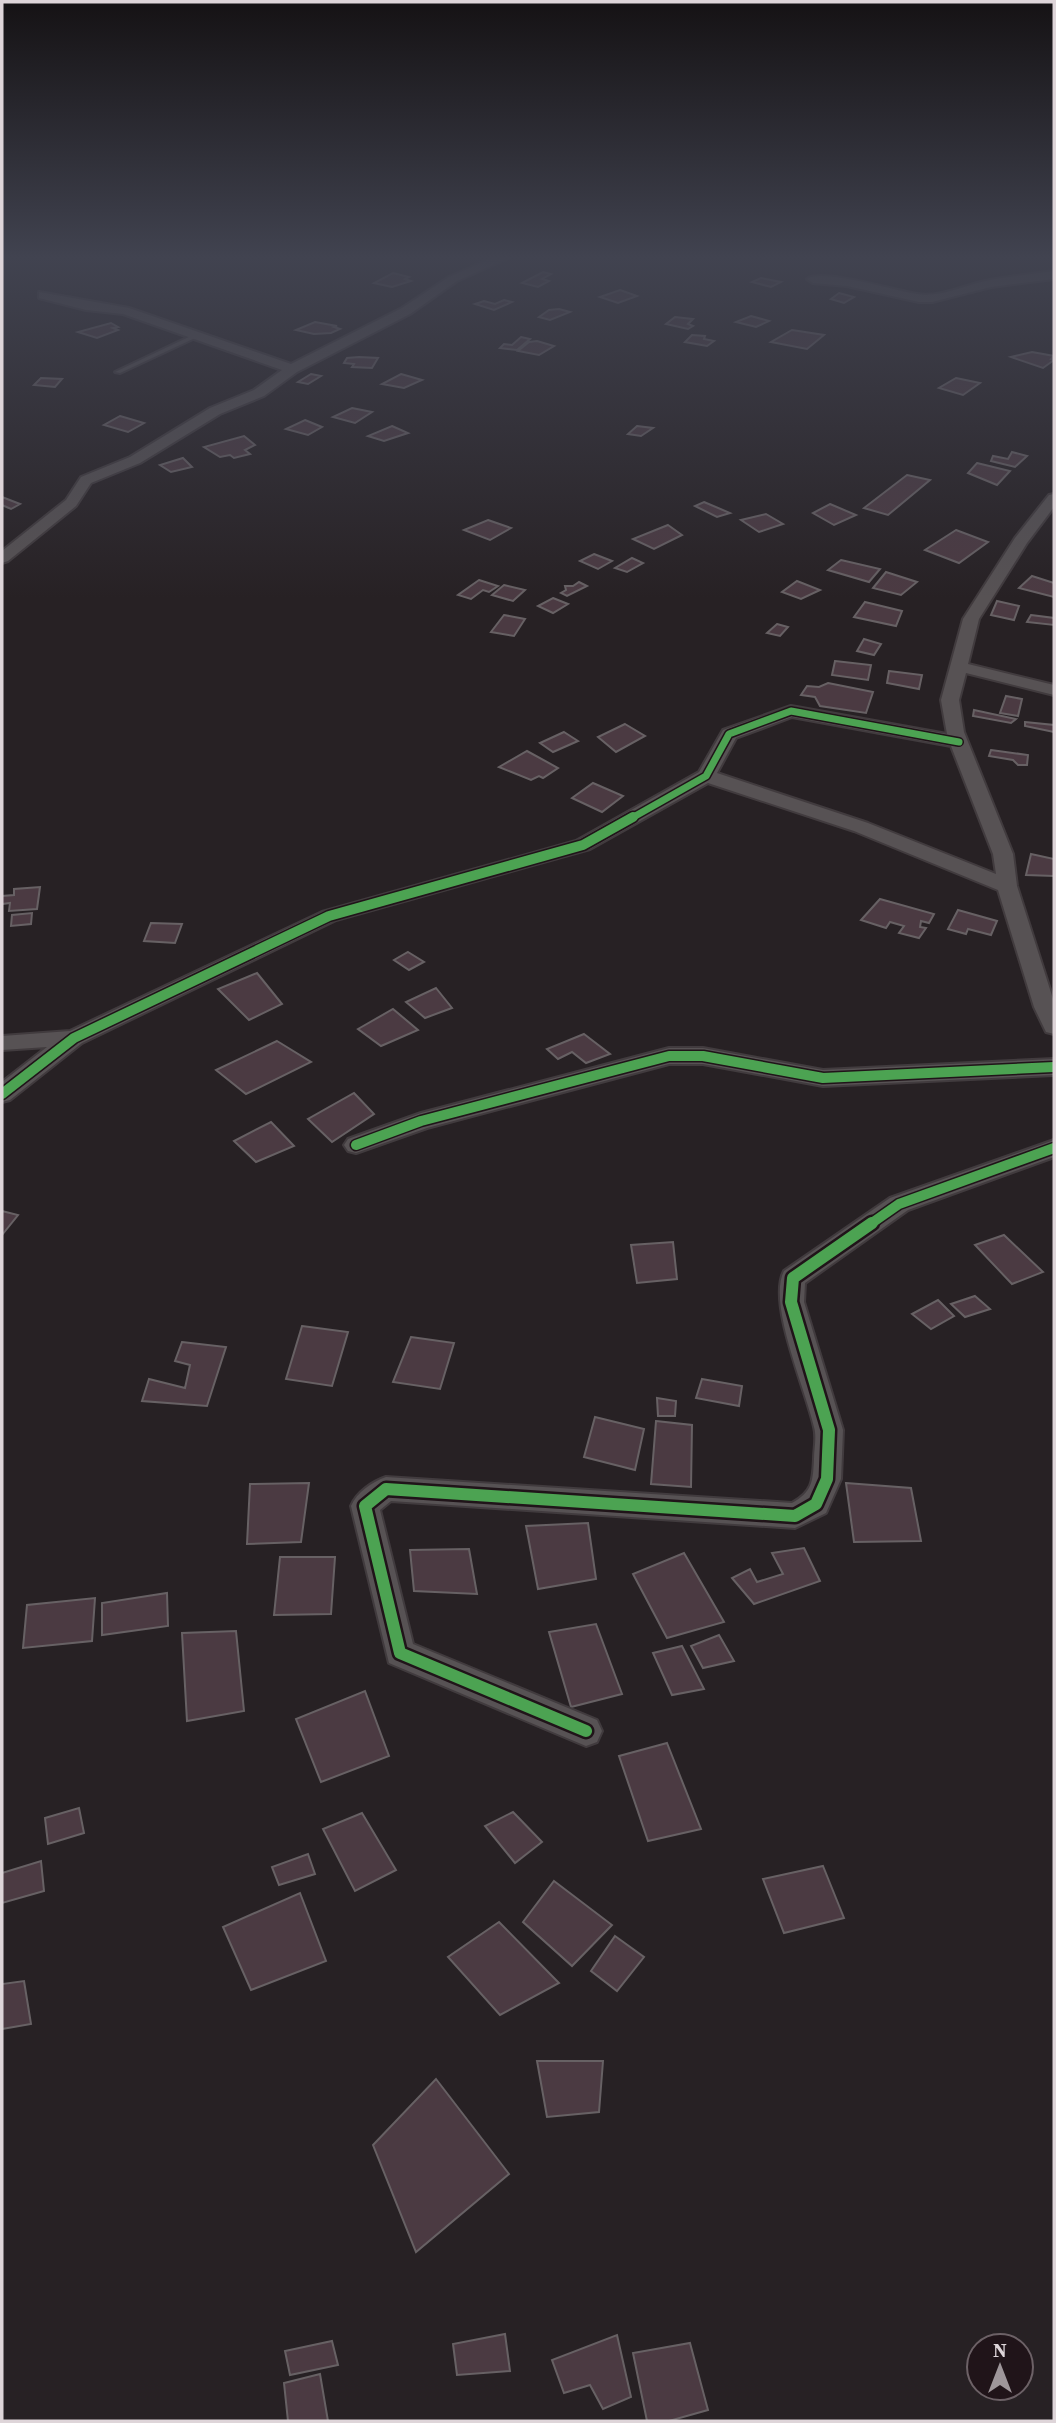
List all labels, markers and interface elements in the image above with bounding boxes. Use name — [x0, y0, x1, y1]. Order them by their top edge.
north arrow — [965, 2332, 1035, 2402]
text: N — [993, 2337, 1007, 2363]

